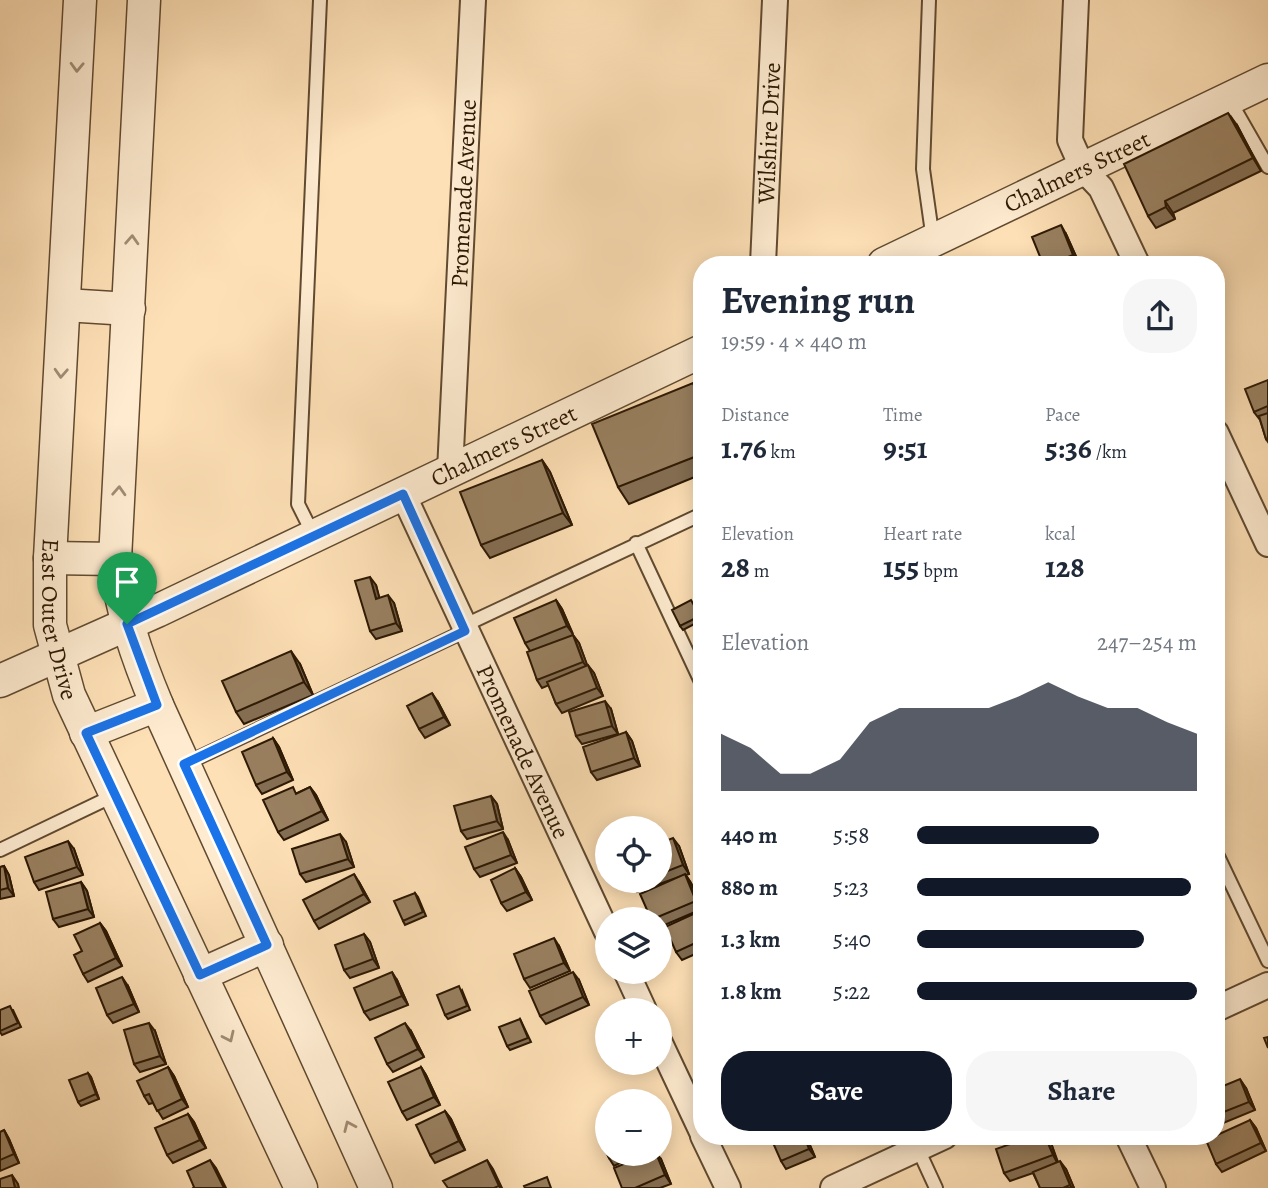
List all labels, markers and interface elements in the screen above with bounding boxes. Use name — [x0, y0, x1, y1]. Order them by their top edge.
one-way arrow — [70, 62, 85, 73]
street label: Wilshire Drive — [750, 62, 788, 206]
street label: Promenade Avenue — [443, 98, 484, 288]
street label: Chalmers Street — [999, 123, 1155, 220]
one-way arrow — [124, 235, 139, 246]
text: Evening run — [721, 274, 915, 326]
button: share — [1123, 279, 1197, 353]
text: 19:59 · 4 × 440 m — [721, 326, 867, 357]
one-way arrow — [53, 368, 68, 379]
street label: Chalmers Street — [425, 397, 582, 494]
text: Distance — [721, 402, 789, 428]
text: Time — [883, 402, 922, 428]
text: Pace — [1045, 402, 1080, 428]
text: 1.76 — [721, 428, 767, 468]
text: 9:51 — [883, 428, 928, 468]
text: 5:36 — [1045, 428, 1092, 468]
text: km — [767, 439, 796, 465]
text: /km — [1092, 439, 1127, 465]
one-way arrow — [112, 485, 127, 496]
text: Elevation — [721, 521, 794, 547]
text: Heart rate — [883, 521, 962, 547]
text: kcal — [1045, 521, 1075, 547]
street label: East Outer Drive — [34, 538, 86, 703]
text: 28 — [721, 547, 750, 587]
text: 155 — [883, 547, 919, 587]
text: 128 — [1045, 547, 1085, 587]
pin — [97, 552, 157, 624]
text: m — [750, 558, 769, 584]
text: bpm — [919, 558, 959, 584]
icon: arrive — [108, 563, 146, 601]
text: Elevation — [721, 627, 809, 658]
text: 247–254 m — [1097, 627, 1197, 658]
street label: Promenade Avenue — [469, 659, 577, 844]
map controls — [595, 816, 672, 1166]
button: locate — [595, 816, 672, 893]
text: 440 m — [721, 820, 777, 851]
text: 5:58 — [833, 820, 869, 851]
text: 880 m — [721, 872, 778, 903]
text: 5:23 — [833, 872, 869, 903]
button: layers — [595, 907, 672, 984]
text: 1.3 km — [721, 924, 781, 955]
text: 5:40 — [833, 924, 871, 955]
text: 1.8 km — [721, 976, 782, 1007]
text: 5:22 — [833, 976, 870, 1007]
button: + — [595, 998, 672, 1075]
one-way arrow — [221, 1030, 235, 1042]
button: Save — [721, 1051, 952, 1131]
button: Share — [966, 1051, 1197, 1131]
button: − — [595, 1089, 672, 1166]
one-way arrow — [343, 1121, 357, 1133]

